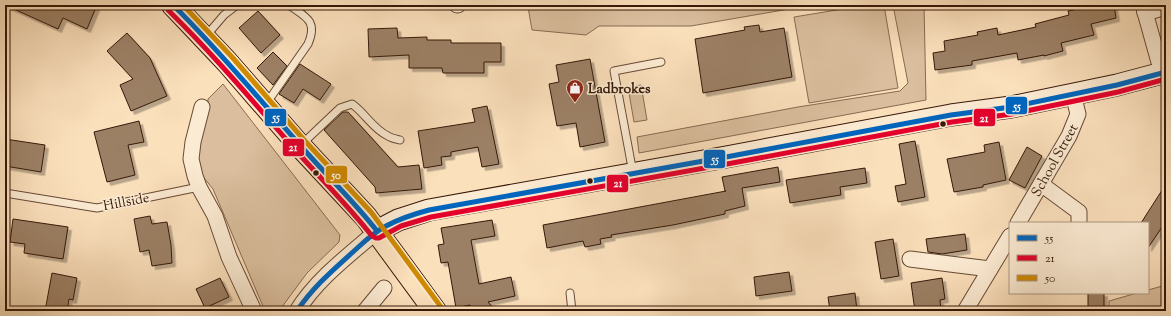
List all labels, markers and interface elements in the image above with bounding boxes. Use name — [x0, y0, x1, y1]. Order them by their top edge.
shop icon: Ladbrokes — [565, 78, 585, 103]
place label: Ladbrokes — [588, 80, 651, 100]
line badge: 55 — [1005, 96, 1028, 115]
text: 55 — [1012, 99, 1021, 115]
line badge: 55 — [264, 108, 287, 127]
line badge: 21 — [973, 108, 996, 127]
text: 55 — [271, 110, 280, 126]
text: 21 — [980, 111, 989, 127]
unlabelled marker — [938, 119, 948, 129]
street label: School Street — [1027, 121, 1084, 201]
line badge: 21 — [282, 138, 305, 157]
text: 21 — [289, 140, 298, 156]
line badge: 55 — [703, 149, 726, 169]
text: 55 — [710, 152, 719, 168]
line badge: 50 — [325, 165, 348, 184]
unlabelled marker — [311, 168, 321, 178]
text: 50 — [330, 168, 341, 184]
line badge: 21 — [606, 174, 629, 193]
unlabelled marker — [585, 176, 595, 186]
text: 21 — [614, 176, 623, 192]
street label: Hillside — [102, 189, 151, 217]
legend — [1009, 222, 1149, 294]
text: 55 — [1044, 230, 1053, 248]
text: 21 — [1045, 250, 1055, 268]
text: 50 — [1044, 270, 1055, 288]

